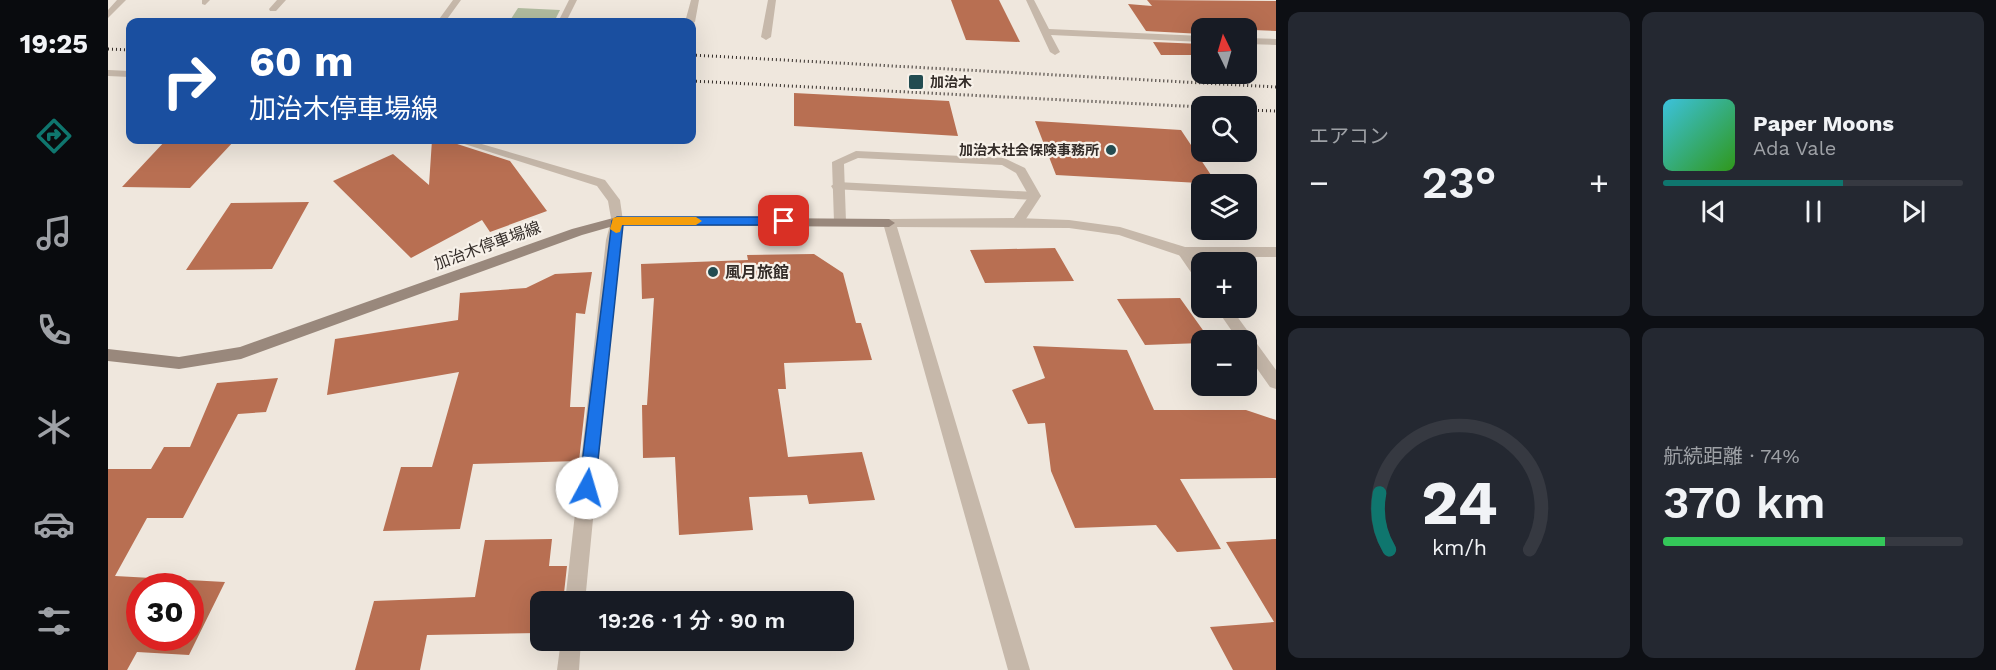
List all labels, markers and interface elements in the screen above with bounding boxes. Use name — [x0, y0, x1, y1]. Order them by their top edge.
north arrow — [1191, 18, 1257, 84]
map controls — [1191, 18, 1257, 396]
text: 19:25 — [20, 28, 88, 60]
text: 60 m — [249, 37, 353, 86]
icon: right — [150, 42, 228, 120]
marker: 加治木 — [907, 73, 925, 91]
place label: 加治木 — [930, 74, 972, 90]
text: 加治木停車場線 — [249, 93, 438, 125]
button: search — [1191, 96, 1257, 162]
text: Paper Moons — [1753, 111, 1894, 136]
icon: directions — [33, 115, 75, 157]
text: エアコン — [1309, 124, 1389, 148]
text: Ada Vale — [1753, 136, 1836, 160]
place label: 加治木社会保険事務所 — [959, 142, 1099, 158]
marker: 加治木社会保険事務所 — [1104, 143, 1118, 157]
text: 23° — [1422, 156, 1496, 209]
text: − — [1309, 163, 1329, 202]
text: + — [1589, 163, 1609, 202]
button: layers — [1191, 174, 1257, 240]
pin — [758, 195, 809, 246]
icon: previous — [1697, 195, 1730, 228]
icon: pause — [1797, 195, 1830, 228]
icon: next — [1897, 195, 1930, 228]
icon: arrive — [767, 204, 800, 237]
icon: music — [33, 212, 75, 254]
street label: 加治木停車場線 — [431, 217, 543, 274]
button: + — [1191, 252, 1257, 318]
place label: 風月旅館 — [725, 263, 789, 282]
marker: 風月旅館 — [706, 265, 720, 279]
icon: phone — [33, 309, 75, 351]
button: − — [1191, 330, 1257, 396]
icon: climate — [33, 406, 75, 448]
text: 航続距離 · 74% — [1663, 444, 1800, 468]
position arrow — [555, 456, 619, 520]
text: 24 — [1421, 466, 1497, 539]
text: 370 km — [1663, 476, 1826, 529]
icon: car — [33, 503, 75, 545]
text: km/h — [1431, 535, 1487, 560]
speed limit sign: 30 — [126, 573, 204, 651]
icon: filters — [33, 600, 75, 642]
text: 19:26 · 1 分 · 90 m — [599, 608, 785, 633]

